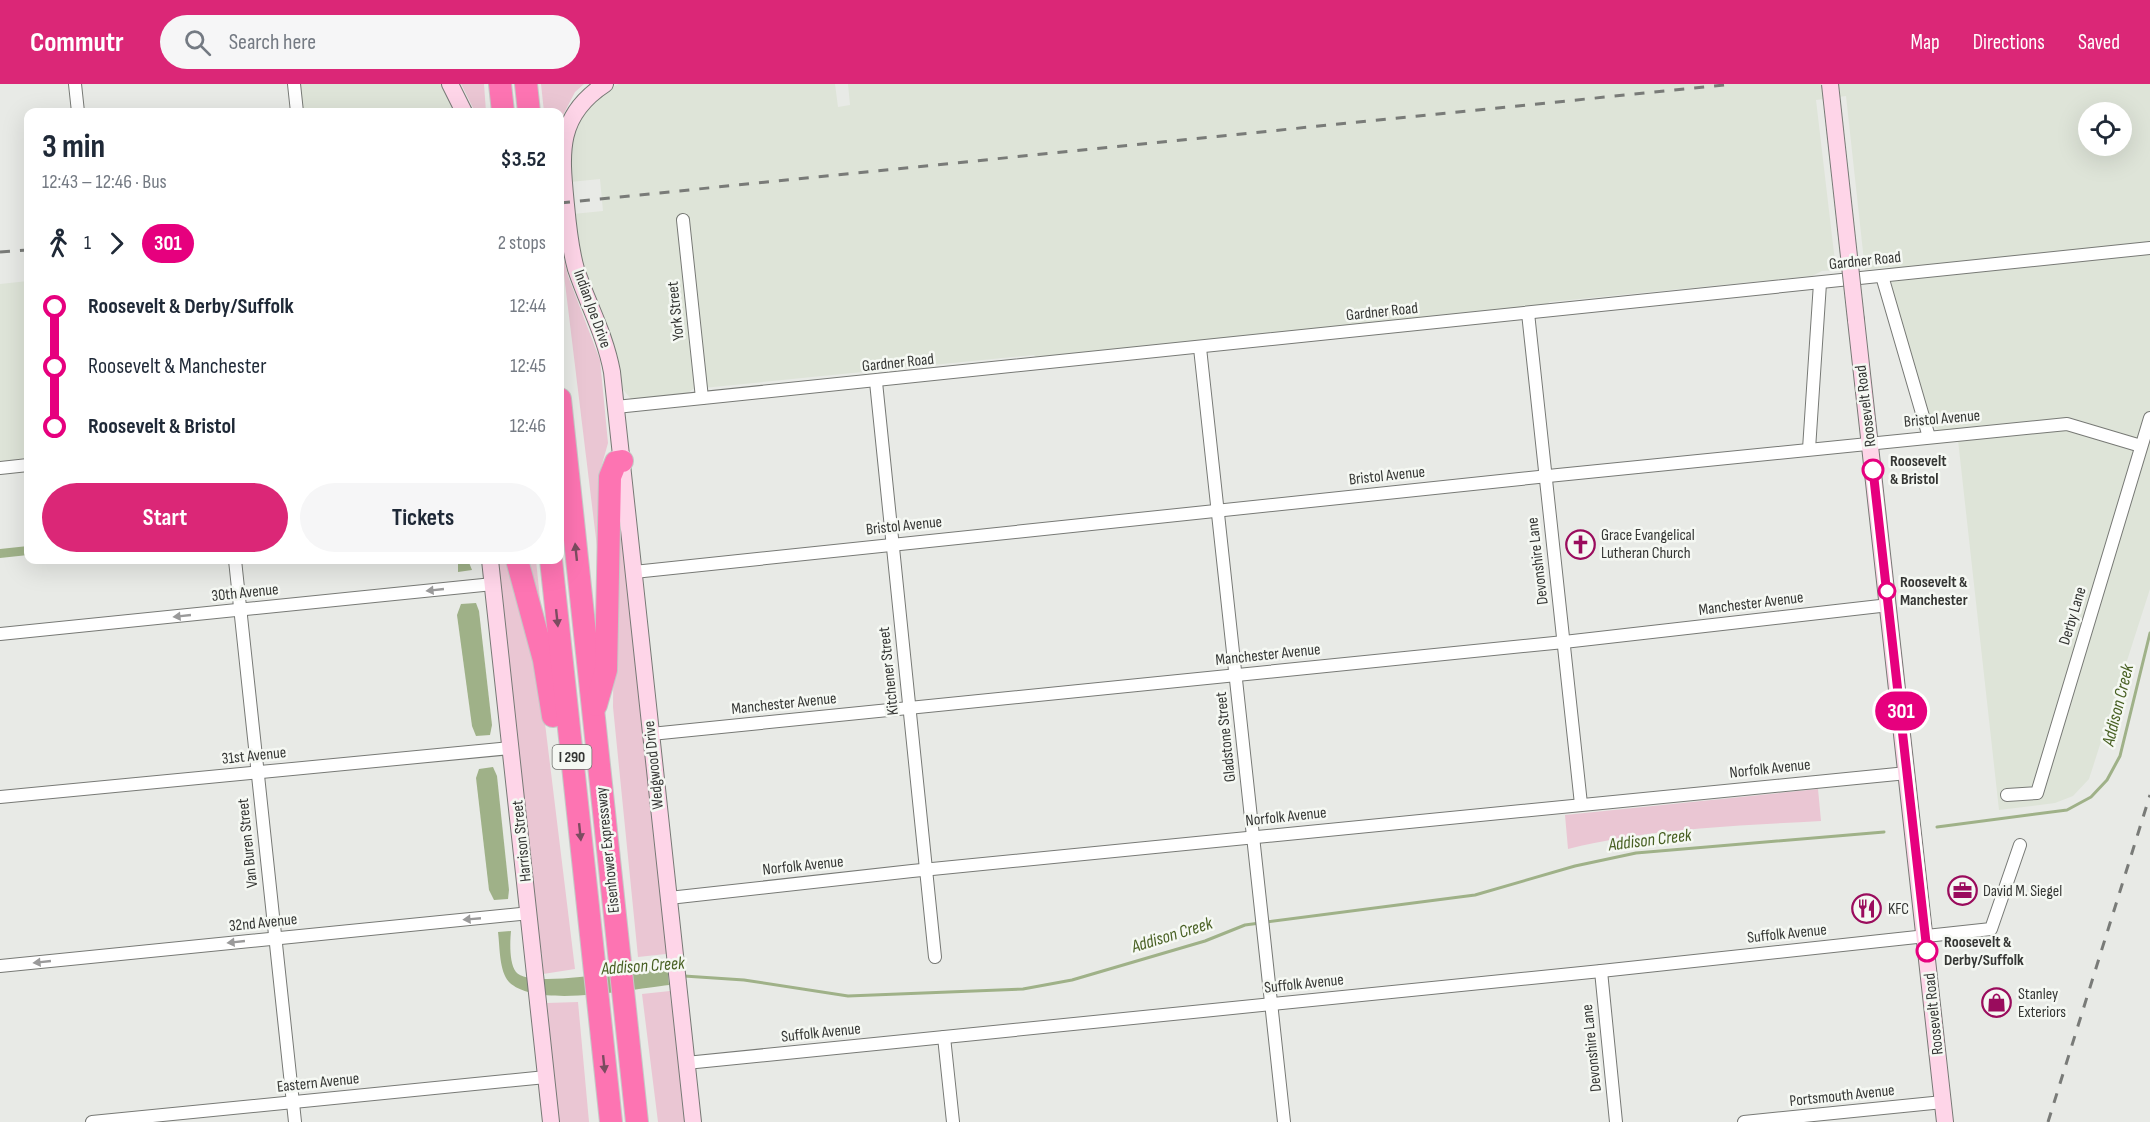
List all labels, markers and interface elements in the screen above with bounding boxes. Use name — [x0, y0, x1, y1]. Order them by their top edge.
search box — [160, 15, 580, 69]
text: Commutr — [30, 26, 124, 59]
icon: search — [181, 26, 214, 59]
text: Search here — [229, 29, 316, 56]
text: Map — [1910, 30, 1940, 55]
text: Directions — [1973, 30, 2045, 55]
text: Saved — [2078, 30, 2120, 55]
map controls — [2078, 102, 2132, 156]
button: locate — [2078, 102, 2132, 156]
text: 3 min — [42, 127, 105, 167]
text: $3.52 — [501, 146, 546, 173]
text: 12:43 – 12:46 · Bus — [42, 170, 167, 194]
icon: walk — [42, 227, 75, 260]
icon: forward — [100, 227, 133, 260]
text: 1 — [84, 231, 91, 255]
text: 301 — [154, 231, 182, 256]
text: 2 stops — [498, 231, 546, 255]
street label: Gardner Road — [1828, 248, 1902, 274]
street label: Indian Joe Drive — [569, 267, 615, 351]
street label: York Street — [663, 280, 689, 342]
text: Roosevelt & Derby/Suffolk — [88, 293, 294, 320]
text: 12:44 — [510, 294, 546, 318]
street label: Gardner Road — [1345, 299, 1419, 325]
street label: Gardner Road — [861, 350, 935, 376]
text: Roosevelt & Manchester — [88, 353, 266, 380]
text: 12:45 — [510, 354, 546, 378]
street label: Roosevelt Road — [1852, 364, 1880, 448]
street label: Bristol Avenue — [1903, 406, 1981, 432]
text: Roosevelt & Bristol — [88, 413, 236, 440]
text: 12:46 — [510, 414, 546, 438]
place label: Roosevelt & Bristol — [1890, 452, 1946, 489]
marker: Roosevelt & Bristol — [1862, 459, 1884, 481]
street label: Bristol Avenue — [1348, 463, 1426, 489]
button: Start — [42, 483, 288, 552]
button: Tickets — [300, 483, 546, 552]
street label: Bristol Avenue — [865, 513, 943, 539]
street label: Devonshire Lane — [1523, 516, 1553, 606]
place label: Grace Evangelical Lutheran Church — [1601, 526, 1695, 563]
church icon: Grace Evangelical Lutheran Church — [1564, 528, 1596, 560]
one-way arrow — [571, 543, 581, 562]
place label: Roosevelt & Manchester — [1900, 573, 1968, 610]
street label: 30th Avenue — [211, 580, 279, 606]
marker: Roosevelt & Manchester — [1878, 582, 1896, 600]
one-way arrow — [425, 585, 444, 595]
street label: Derby Lane — [2055, 585, 2091, 647]
street label: Manchester Avenue — [1698, 588, 1804, 620]
one-way arrow — [552, 608, 562, 627]
one-way arrow — [173, 611, 192, 621]
street label: Kitchener Street — [875, 626, 903, 716]
street label: Manchester Avenue — [1215, 640, 1321, 670]
water label: Addison Creek — [2097, 661, 2139, 749]
street label: Manchester Avenue — [731, 689, 837, 719]
street label: Gladstone Street — [1212, 691, 1240, 783]
line badge: 301 — [1866, 692, 1936, 730]
text: 301 — [1887, 699, 1915, 724]
street label: Wedgwood Drive — [640, 720, 668, 810]
street label: 31st Avenue — [221, 743, 287, 769]
road number: I 290 — [552, 745, 592, 769]
street label: Norfolk Avenue — [1729, 755, 1811, 783]
street label: Eisenhower Expressway — [592, 786, 624, 914]
street label: Van Buren Street — [234, 797, 262, 889]
street label: Harrison Street — [508, 799, 536, 883]
street label: Norfolk Avenue — [1245, 803, 1327, 831]
one-way arrow — [575, 823, 585, 842]
water label: Addison Creek — [1606, 824, 1694, 856]
street label: Norfolk Avenue — [762, 852, 844, 880]
office icon: David M. Siegel — [1946, 875, 1978, 907]
place label: David M. Siegel — [1983, 882, 2062, 901]
restaurant icon: KFC — [1851, 893, 1883, 925]
place label: KFC — [1888, 900, 1909, 919]
street label: 32nd Avenue — [228, 910, 298, 936]
water label: Addison Creek — [1128, 912, 1216, 958]
one-way arrow — [462, 914, 481, 924]
street label: Suffolk Avenue — [1746, 920, 1828, 948]
place label: Roosevelt & Derby/Suffolk — [1944, 933, 2024, 970]
one-way arrow — [226, 937, 245, 947]
marker: Roosevelt & Derby/Suffolk — [1916, 940, 1938, 962]
water label: Addison Creek — [600, 953, 687, 979]
one-way arrow — [32, 957, 51, 967]
street label: Suffolk Avenue — [1263, 970, 1345, 998]
street label: Roosevelt Road — [1920, 972, 1948, 1056]
place label: Stanley Exteriors — [2018, 985, 2066, 1022]
shop icon: Stanley Exteriors — [1981, 987, 2013, 1019]
street label: Devonshire Lane — [1578, 1003, 1606, 1093]
street label: Suffolk Avenue — [780, 1019, 862, 1047]
one-way arrow — [600, 1055, 609, 1074]
street label: Eastern Avenue — [276, 1069, 360, 1097]
street label: Portsmouth Avenue — [1788, 1081, 1896, 1111]

